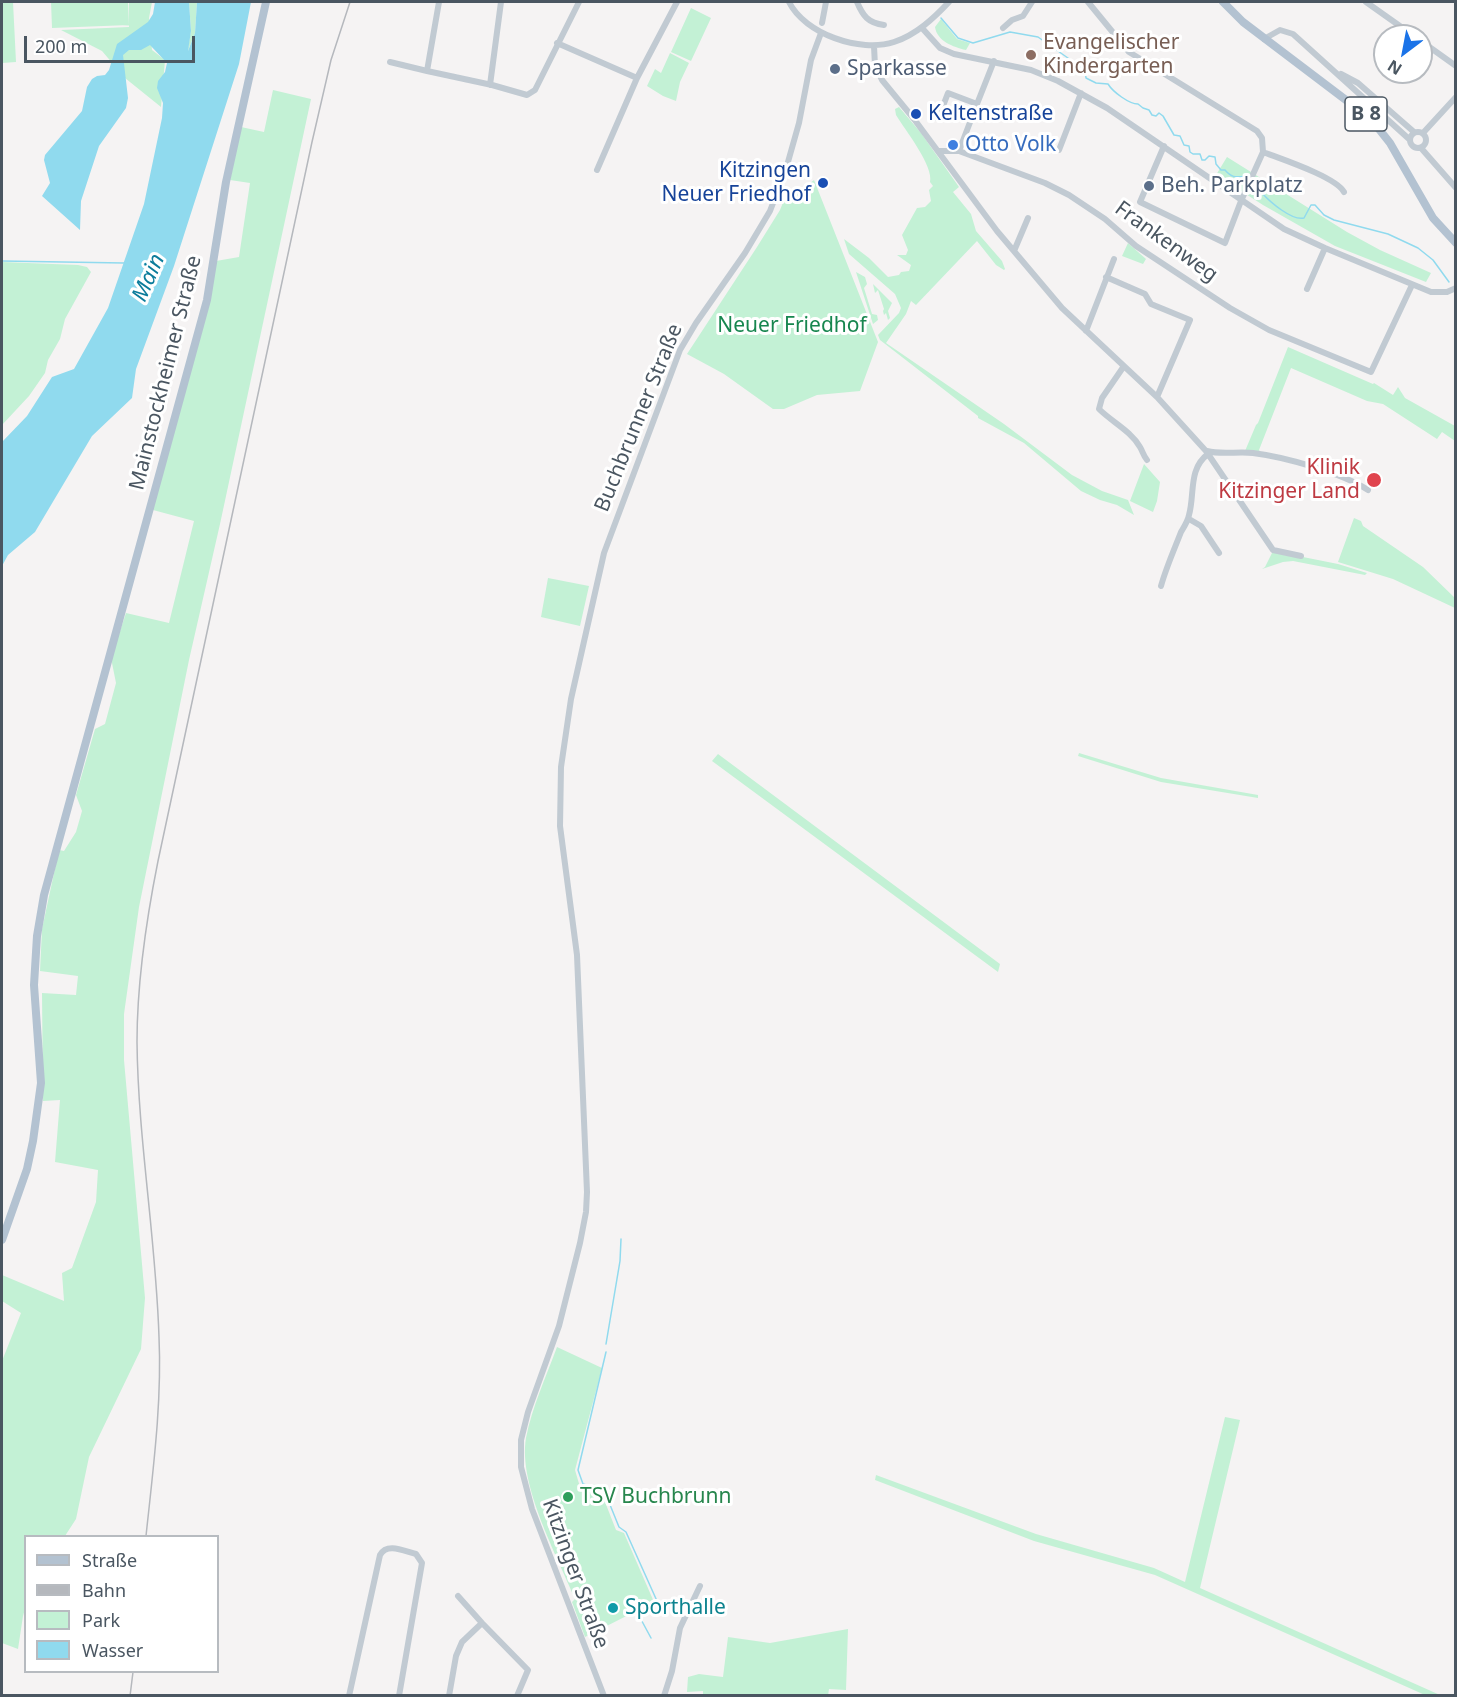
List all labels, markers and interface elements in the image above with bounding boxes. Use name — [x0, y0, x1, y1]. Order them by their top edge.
scale bar — [27, 24, 198, 62]
north arrow — [1373, 24, 1433, 84]
place label: Evangelischer Kindergarten — [1043, 30, 1179, 80]
text: 200 m — [35, 34, 87, 58]
marker: Evangelischer Kindergarten — [1024, 48, 1038, 62]
text: N — [1383, 55, 1406, 80]
place label: Sparkasse — [847, 56, 947, 82]
marker: Sparkasse — [828, 62, 842, 76]
road number: B 8 — [1345, 97, 1387, 131]
place label: Keltenstraße — [928, 101, 1053, 127]
marker: Keltenstraße — [909, 107, 923, 121]
place label: Otto Volk — [965, 132, 1056, 158]
marker: Otto Volk — [946, 138, 960, 152]
place label: Kitzingen Neuer Friedhof — [662, 158, 811, 208]
place label: Beh. Parkplatz — [1161, 173, 1302, 199]
marker: Kitzingen Neuer Friedhof — [816, 176, 830, 190]
marker: Beh. Parkplatz — [1142, 179, 1156, 193]
street label: Frankenweg — [1110, 196, 1222, 288]
water label: Main — [127, 250, 171, 306]
street label: Mainstockheimer Straße — [125, 253, 207, 493]
park label: Neuer Friedhof — [717, 313, 867, 339]
street label: Buchbrunner Straße — [590, 320, 688, 516]
place label: Klinik Kitzinger Land — [1218, 455, 1360, 505]
marker: Klinik Kitzinger Land — [1365, 471, 1383, 489]
place label: TSV Buchbrunn — [580, 1484, 731, 1510]
marker: TSV Buchbrunn — [561, 1490, 575, 1504]
street label: Kitzinger Straße — [536, 1496, 614, 1652]
legend — [24, 1535, 219, 1673]
text: Straße — [82, 1548, 137, 1572]
text: Bahn — [82, 1578, 126, 1602]
place label: Sporthalle — [625, 1595, 726, 1621]
marker: Sporthalle — [606, 1601, 620, 1615]
text: Park — [82, 1608, 120, 1632]
text: Wasser — [82, 1638, 143, 1662]

